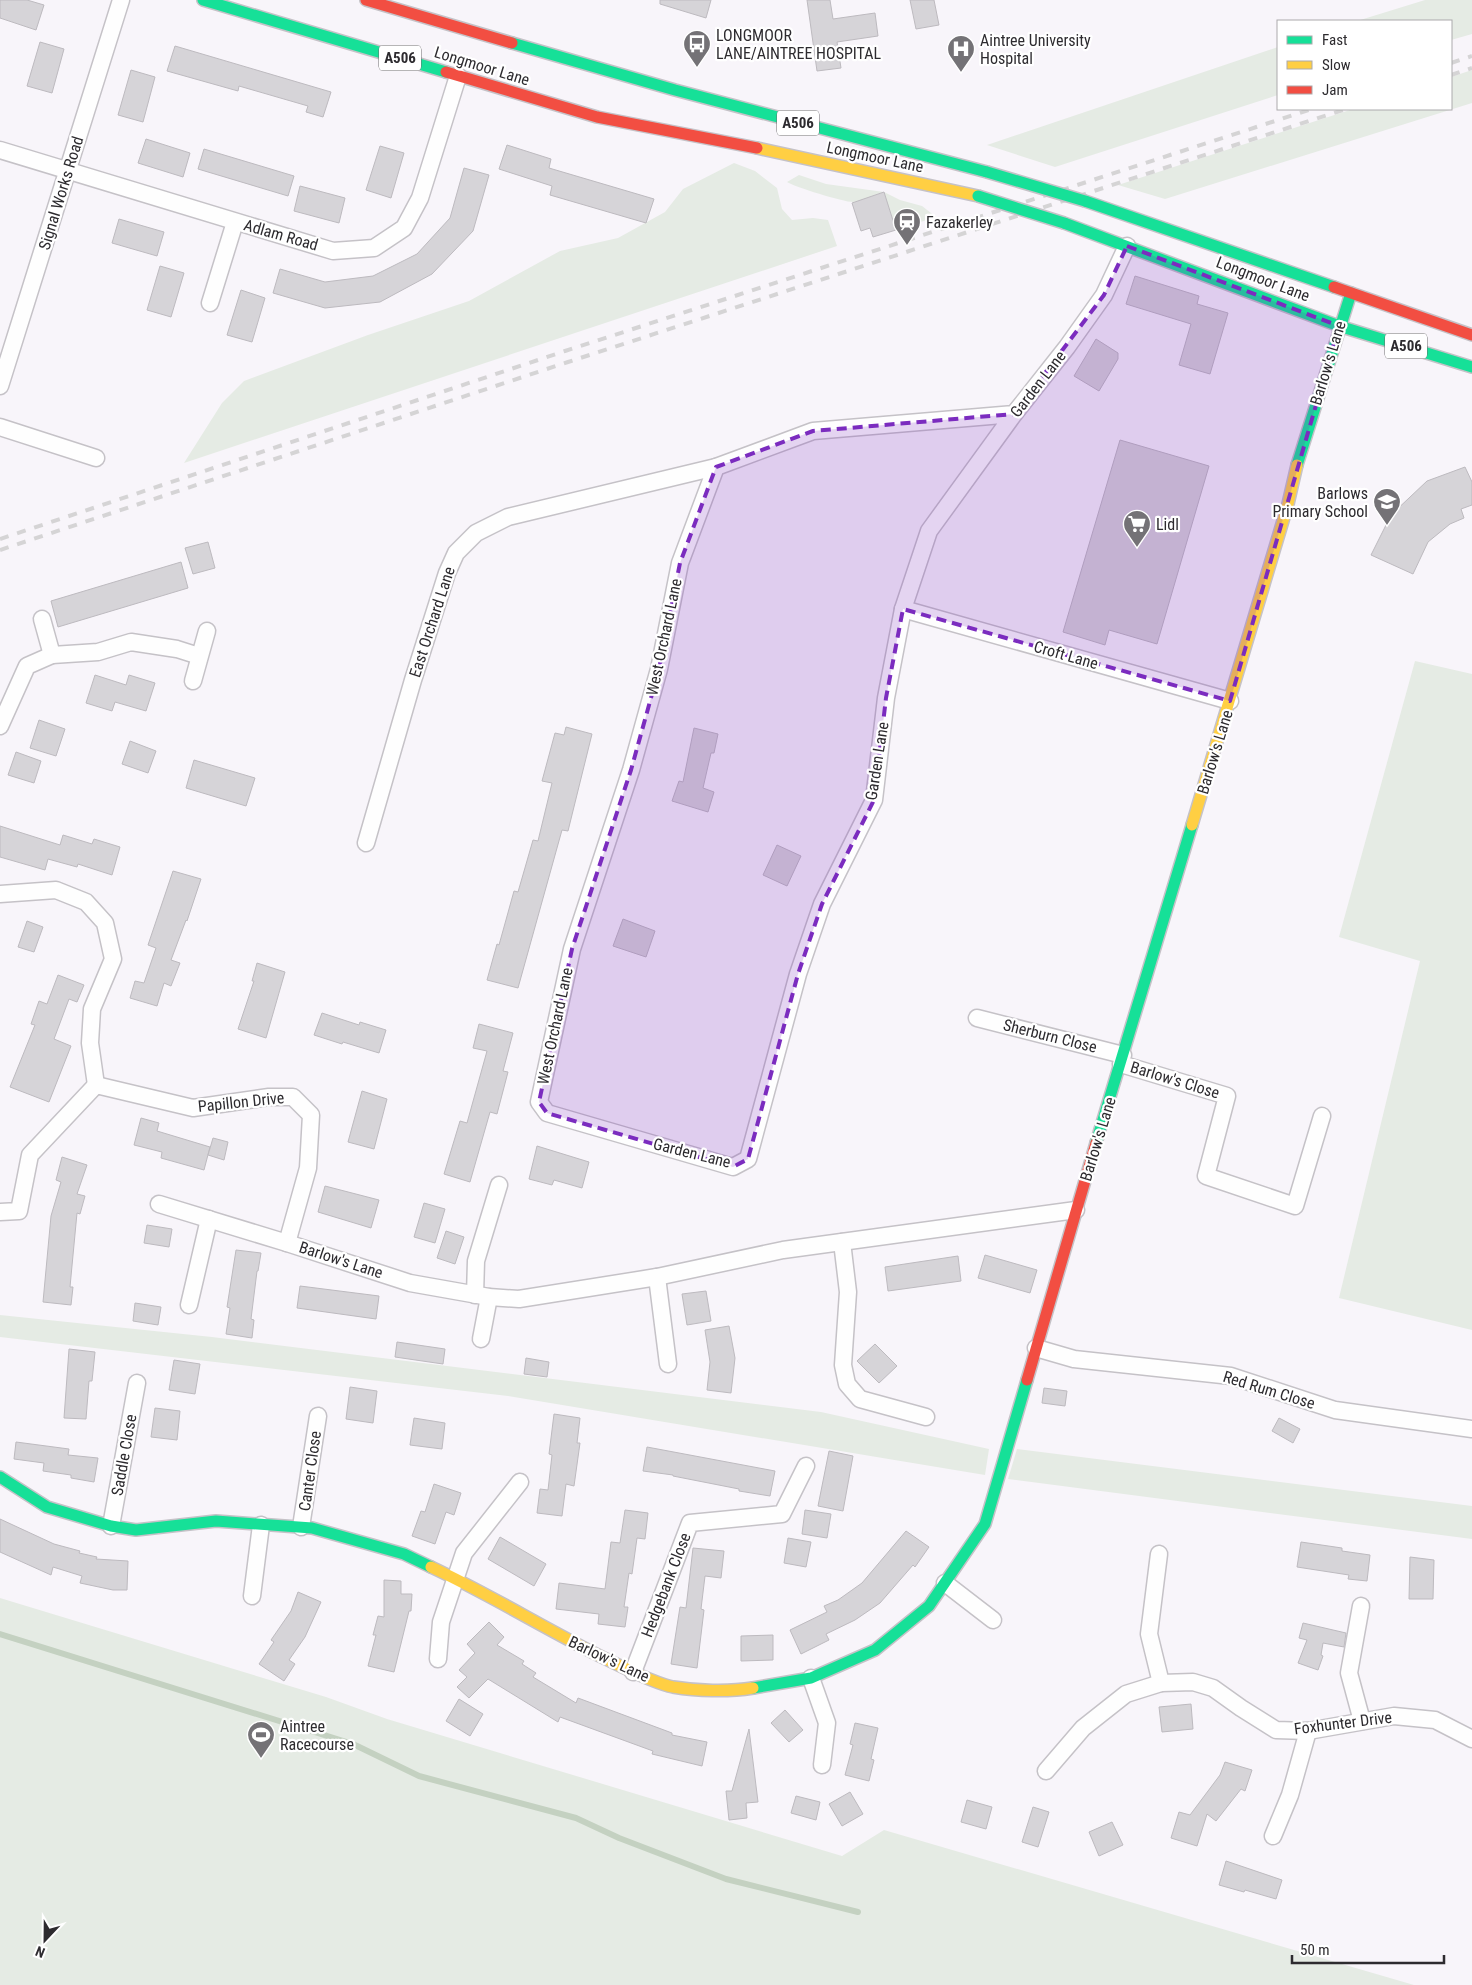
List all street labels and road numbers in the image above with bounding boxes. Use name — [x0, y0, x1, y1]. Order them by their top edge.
street label: Longmoor Lane — [432, 43, 532, 89]
road number: A506 — [379, 46, 421, 70]
road number: A506 — [777, 110, 819, 136]
street label: Signal Works Road — [35, 134, 87, 252]
street label: Longmoor Lane — [825, 137, 925, 177]
street label: Adlam Road — [242, 215, 320, 255]
street label: Longmoor Lane — [1214, 252, 1312, 306]
street label: Barlow's Lane — [1306, 319, 1350, 407]
road number: A506 — [1385, 334, 1427, 358]
street label: Garden Lane — [1006, 347, 1070, 421]
street label: East Orchard Lane — [405, 564, 459, 680]
street label: West Orchard Lane — [642, 577, 686, 697]
street label: Croft Lane — [1032, 637, 1100, 673]
street label: Barlow's Lane — [1193, 708, 1237, 796]
street label: Garden Lane — [861, 720, 893, 802]
street label: West Orchard Lane — [533, 966, 577, 1086]
street label: Sherburn Close — [1001, 1015, 1099, 1057]
street label: Barlow's Close — [1128, 1057, 1222, 1103]
street label: Papillon Drive — [197, 1088, 285, 1116]
street label: Barlow's Lane — [1076, 1095, 1120, 1183]
street label: Garden Lane — [651, 1134, 733, 1172]
street label: Barlow's Lane — [297, 1238, 385, 1282]
street label: Red Rum Close — [1221, 1367, 1317, 1413]
street label: Saddle Close — [108, 1413, 140, 1497]
street label: Canter Close — [295, 1430, 325, 1512]
street label: Hedgebank Close — [637, 1530, 695, 1640]
street label: Barlow's Lane — [566, 1632, 652, 1686]
street label: Foxhunter Drive — [1293, 1708, 1393, 1738]

